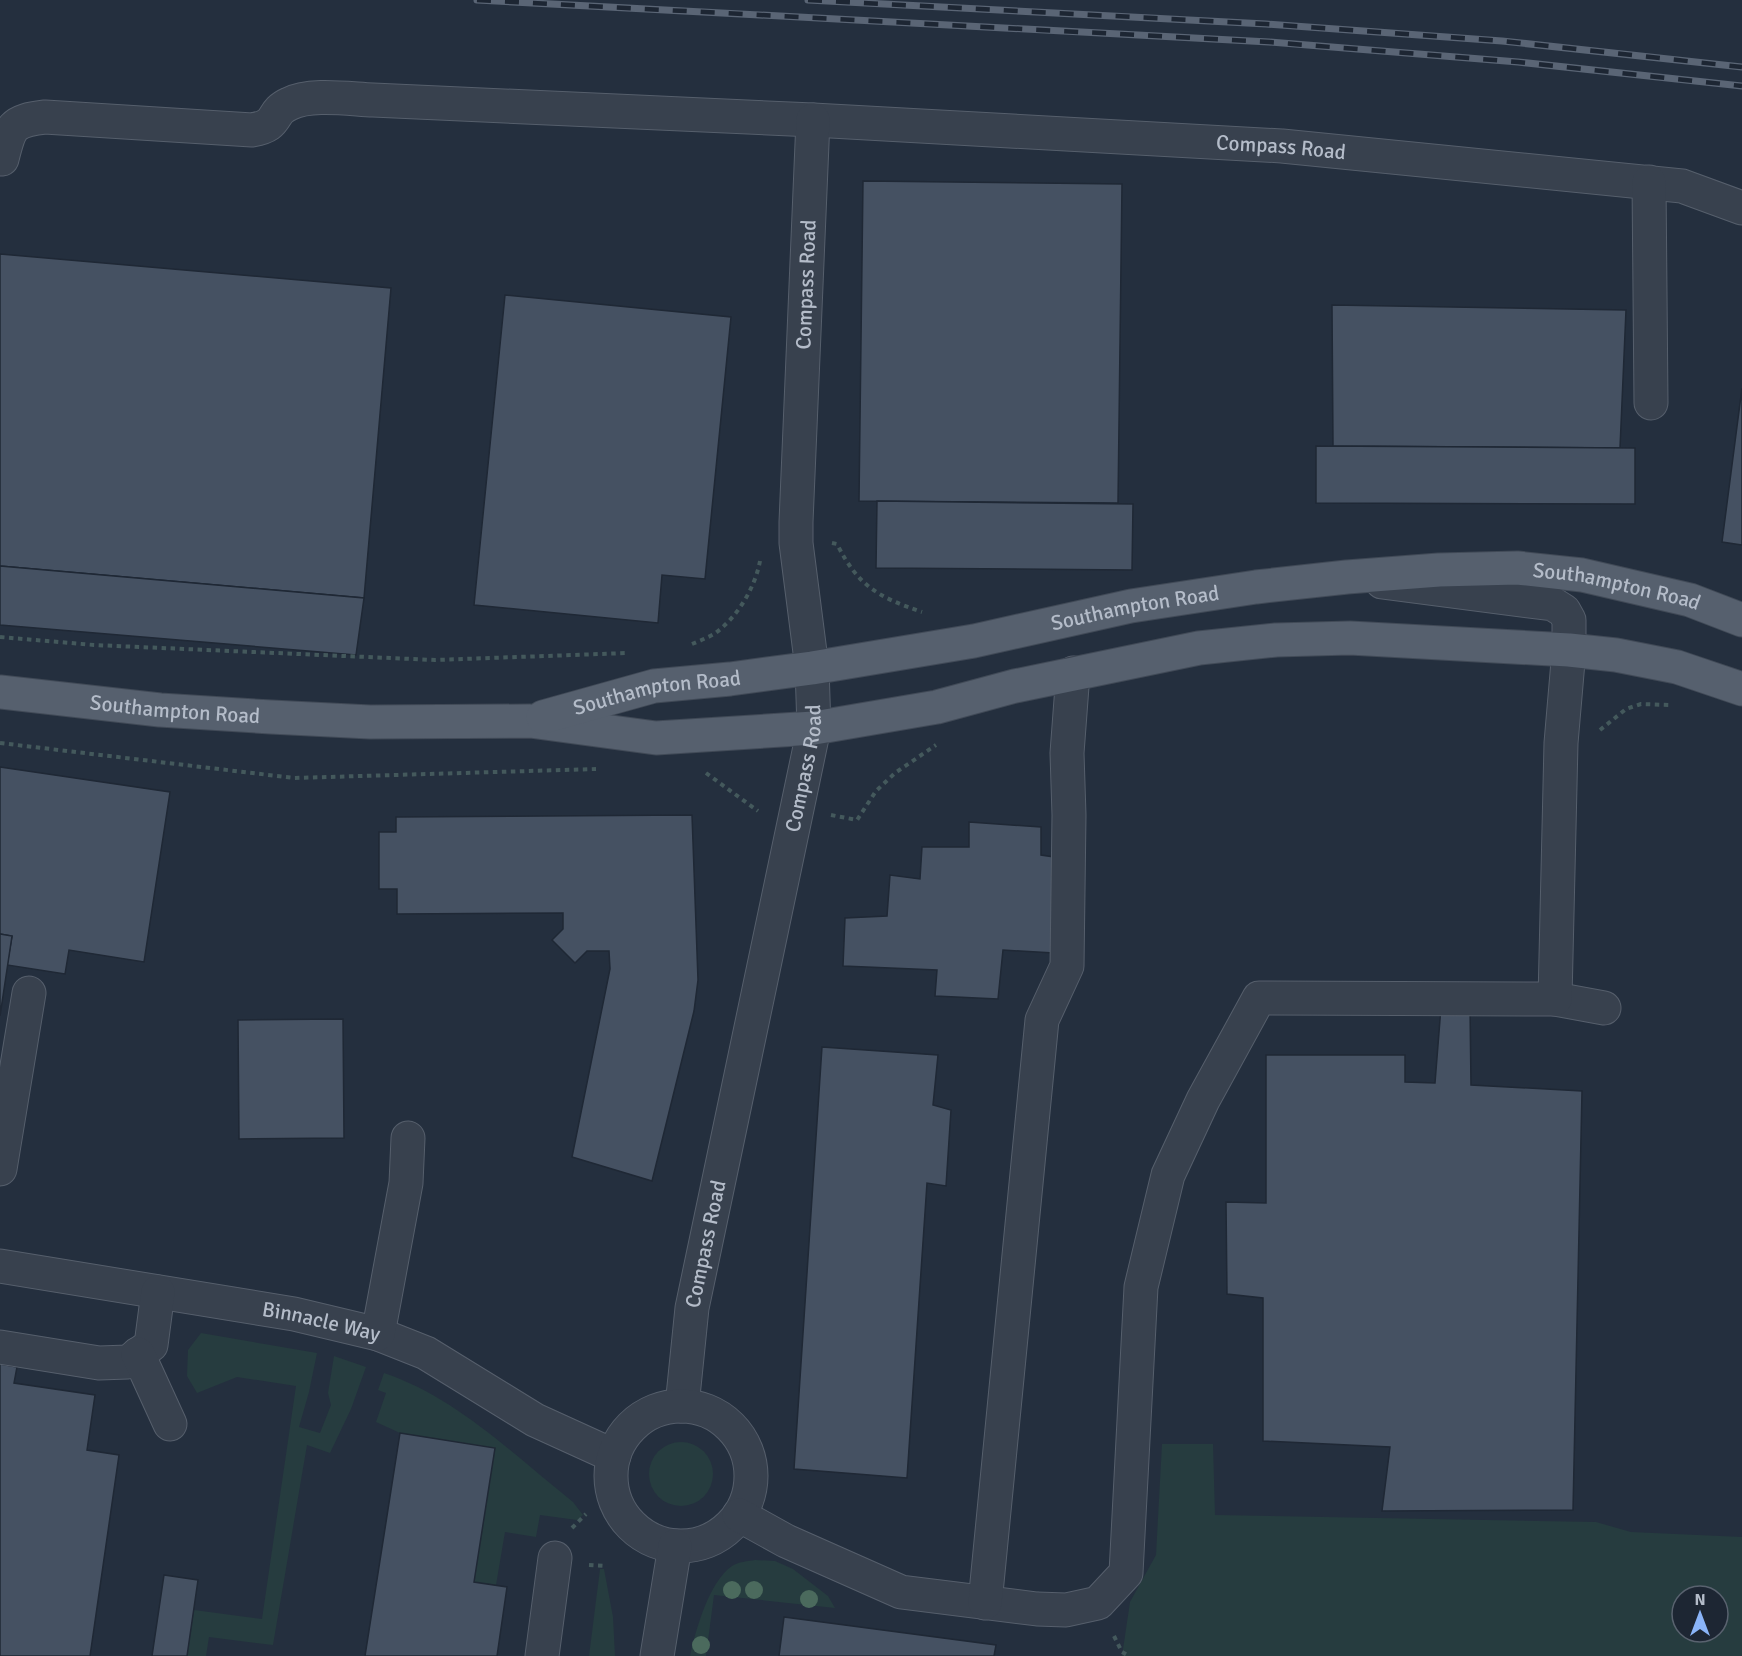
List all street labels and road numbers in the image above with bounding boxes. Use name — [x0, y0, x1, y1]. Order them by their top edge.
street label: Compass Road — [1215, 129, 1347, 165]
street label: Compass Road — [790, 219, 822, 350]
street label: Southampton Road — [1532, 557, 1704, 616]
street label: Southampton Road — [1048, 580, 1221, 636]
street label: Southampton Road — [570, 665, 742, 721]
street label: Southampton Road — [89, 689, 261, 729]
street label: Compass Road — [779, 704, 827, 835]
street label: Compass Road — [679, 1178, 732, 1310]
street label: Binnacle Way — [260, 1296, 383, 1347]

